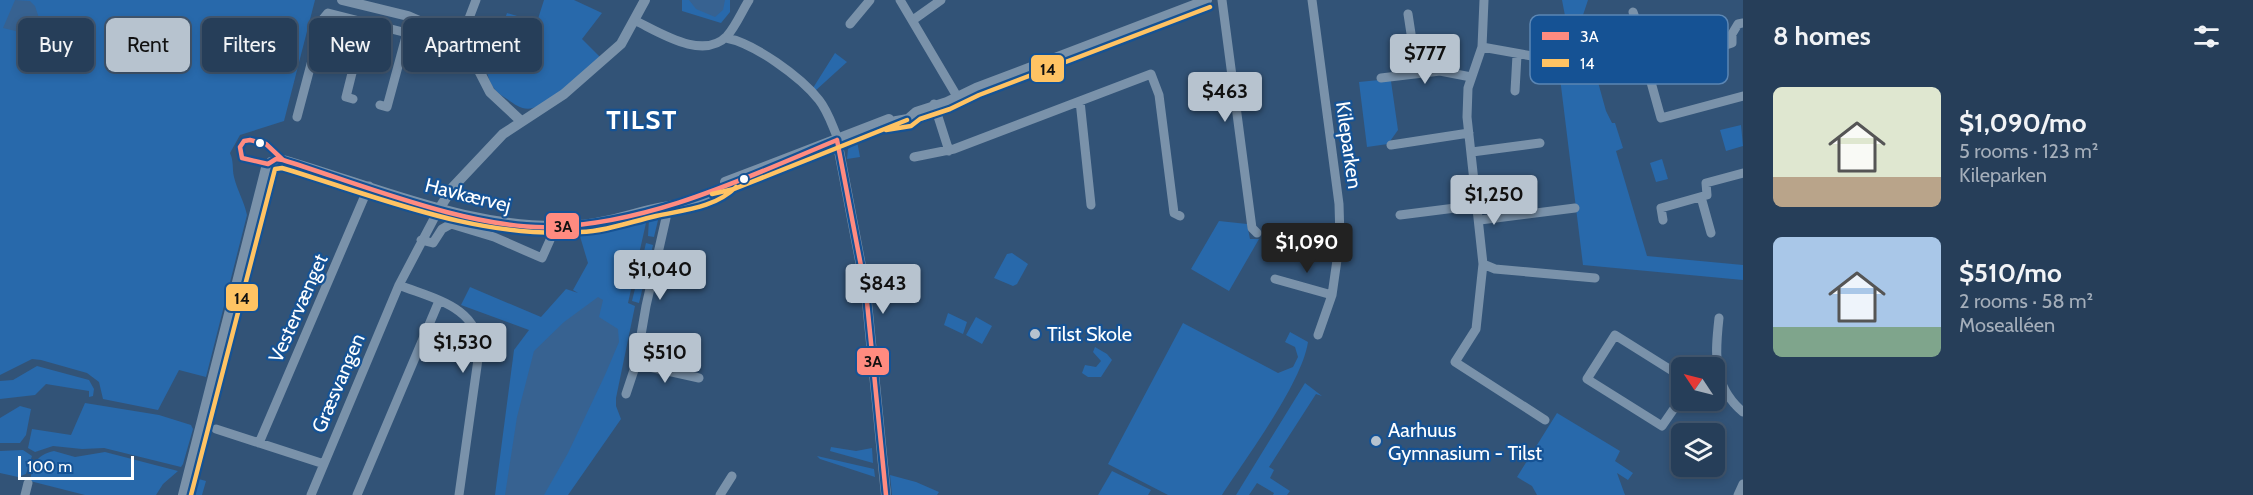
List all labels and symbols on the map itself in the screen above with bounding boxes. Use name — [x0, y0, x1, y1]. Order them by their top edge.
legend — [1530, 15, 1728, 84]
text: 3A — [1580, 27, 1599, 46]
pin: $777 — [1389, 34, 1461, 85]
line badge: 14 — [1030, 54, 1065, 83]
text: 14 — [1580, 54, 1594, 73]
text: 14 — [1040, 60, 1056, 79]
pin: $463 — [1189, 72, 1261, 123]
street label: Kileparken — [1331, 100, 1367, 190]
district label: TILST — [606, 104, 678, 136]
unlabelled marker — [254, 137, 266, 149]
street label: Havkærvej — [422, 173, 514, 217]
unlabelled marker — [738, 173, 750, 185]
pin: $1,250 — [1445, 175, 1543, 226]
line badge: 3A — [545, 212, 580, 240]
text: 3A — [554, 217, 572, 236]
pin: $1,090 — [1258, 223, 1356, 274]
street label: Vestervænget — [263, 250, 333, 366]
pin: $1,040 — [611, 250, 709, 301]
pin: $843 — [847, 264, 919, 315]
line badge: 14 — [225, 283, 259, 312]
text: 14 — [234, 289, 250, 308]
place label: Tilst Skole — [1047, 322, 1132, 346]
pin: $1,530 — [414, 323, 512, 374]
marker: Tilst Skole — [1028, 327, 1042, 341]
street label: Græsvangen — [306, 330, 370, 436]
pin: $510 — [629, 333, 701, 384]
line badge: 3A — [856, 347, 890, 376]
text: 3A — [864, 352, 882, 371]
north arrow — [1671, 357, 1725, 411]
place label: Aarhuus Gymnasium - Tilst — [1388, 418, 1542, 465]
marker: Aarhuus Gymnasium - Tilst — [1369, 434, 1383, 448]
scale bar — [18, 453, 134, 480]

